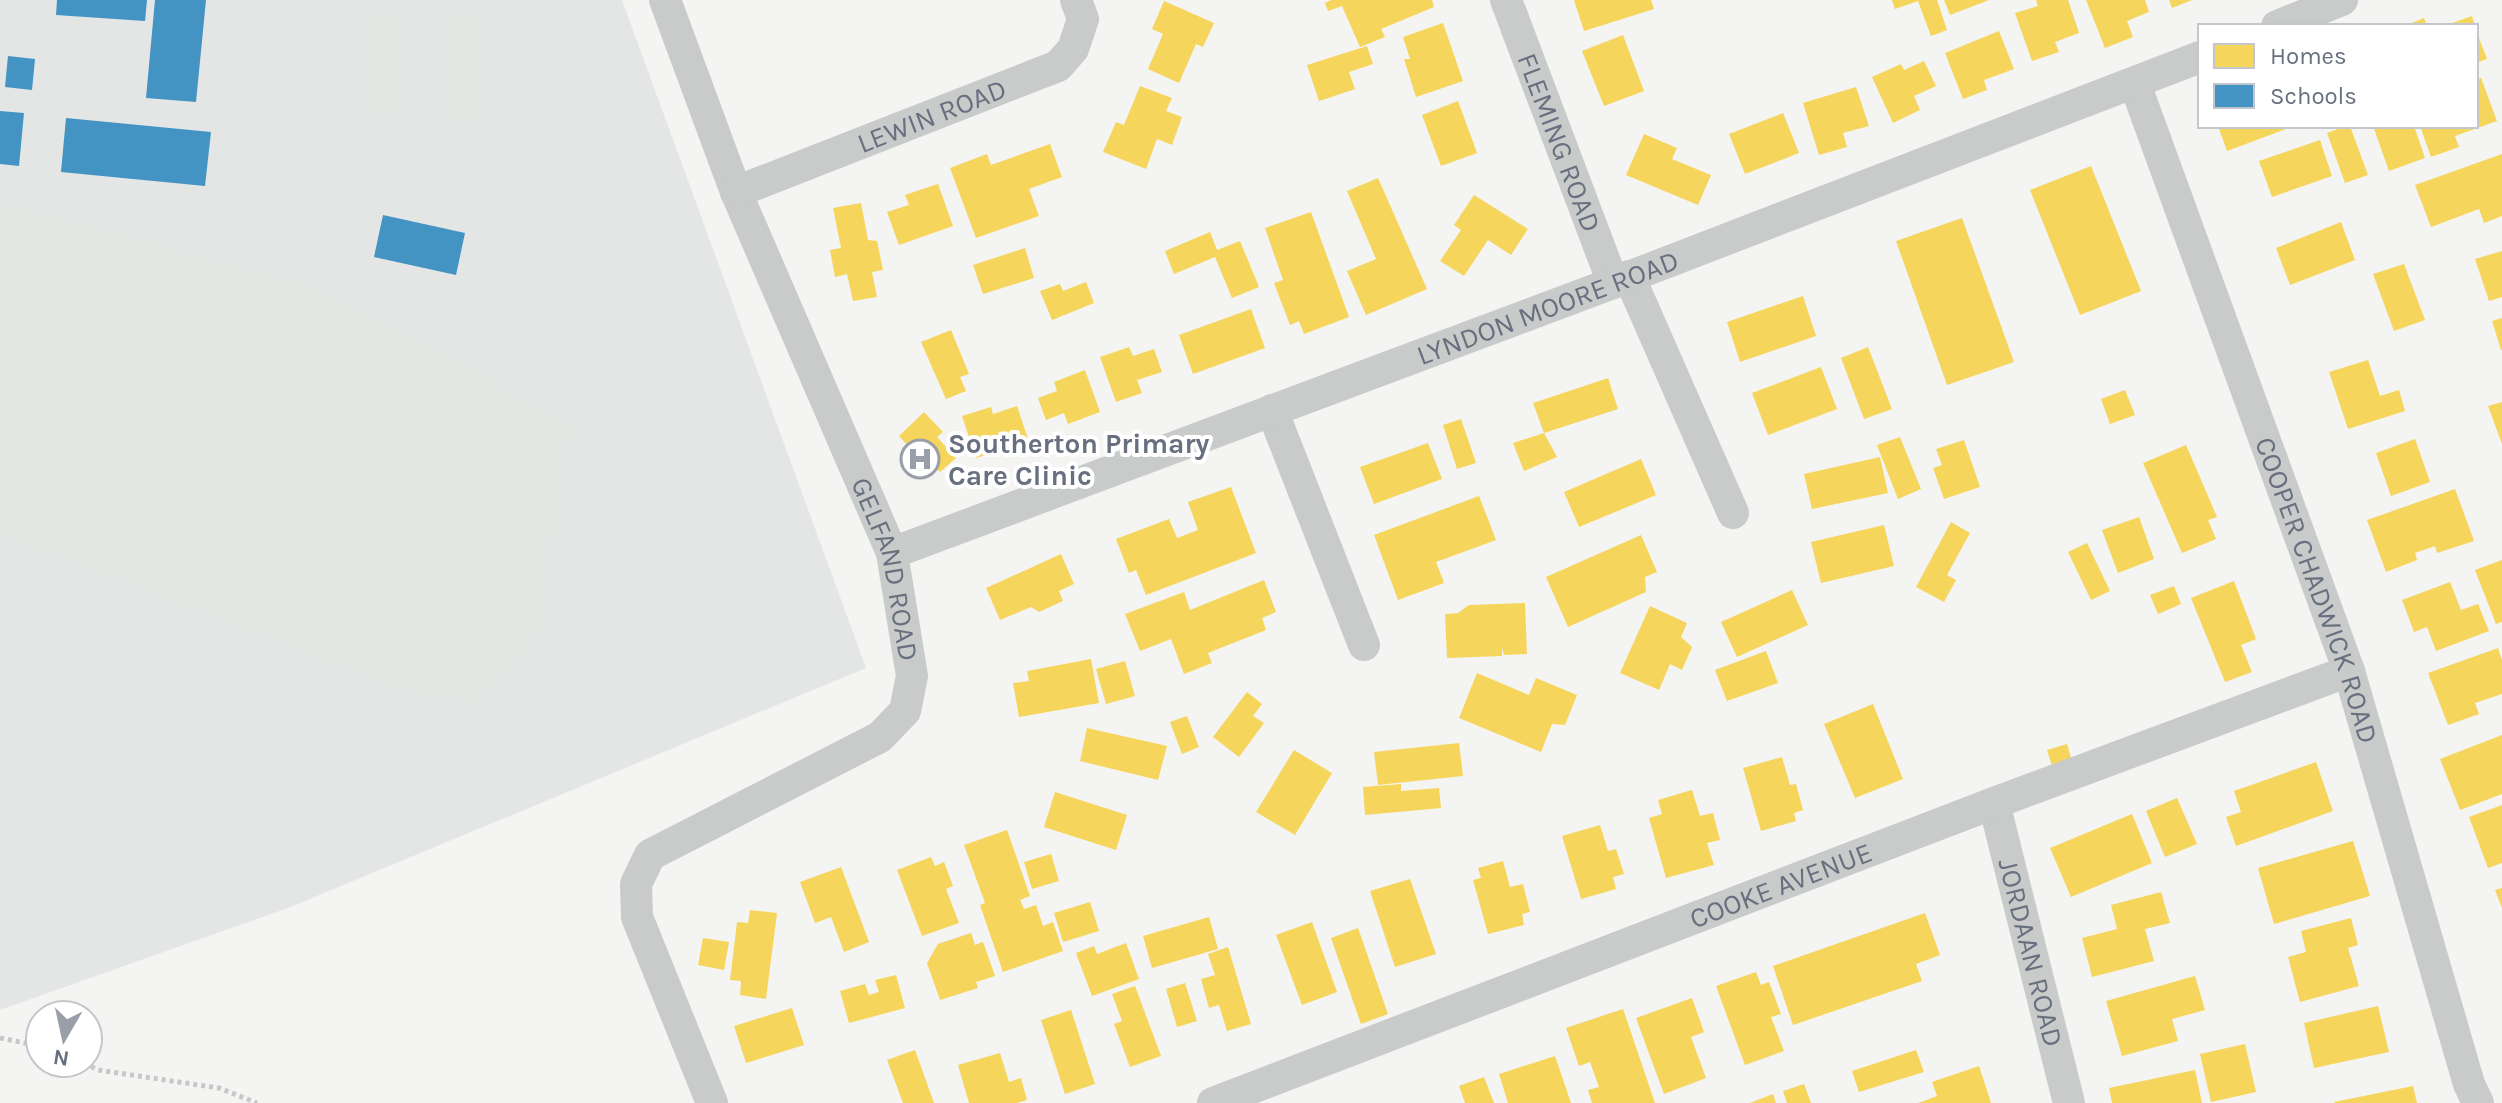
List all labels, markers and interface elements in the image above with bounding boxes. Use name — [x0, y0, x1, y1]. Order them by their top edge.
legend — [2198, 24, 2478, 128]
text: Homes — [2270, 42, 2347, 70]
street label: FLEMING ROAD — [1510, 48, 1608, 236]
street label: LEWIN ROAD — [852, 72, 1011, 160]
text: Schools — [2270, 82, 2357, 110]
street label: LYNDON MOORE ROAD — [1412, 243, 1683, 372]
place label: Southerton Primary Care Clinic — [948, 427, 1209, 492]
street label: COOPER CHADWICK ROAD — [2248, 433, 2385, 747]
hospital icon: Southerton Primary Care Clinic — [899, 438, 941, 480]
street label: GELFAND ROAD — [844, 472, 925, 663]
street label: COOKE AVENUE — [1685, 835, 1877, 935]
street label: JORDAAN ROAD — [1991, 855, 2070, 1050]
north arrow — [24, 999, 104, 1079]
text: N — [51, 1044, 71, 1072]

